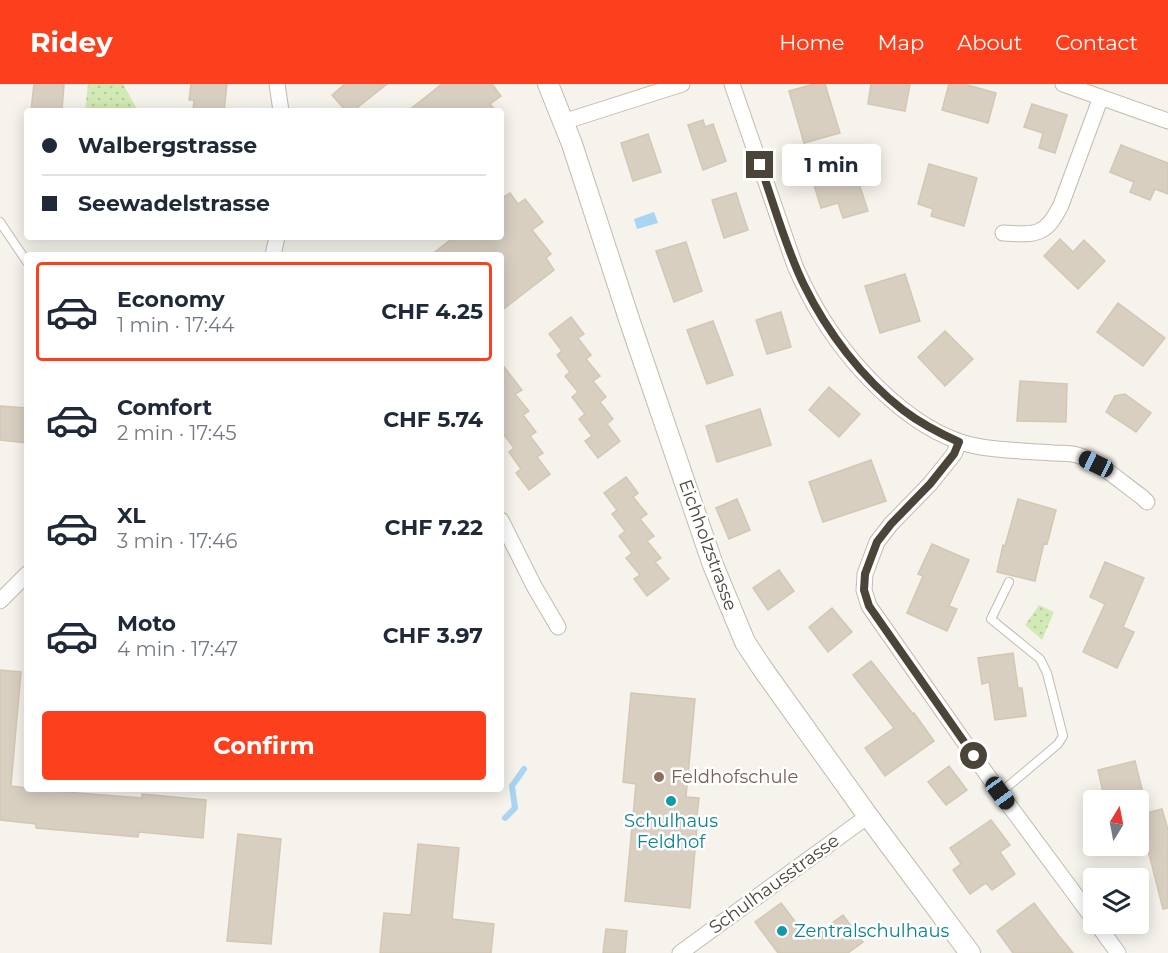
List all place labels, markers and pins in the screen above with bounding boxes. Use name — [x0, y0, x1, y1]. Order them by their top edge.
place label: Feldhofschule — [671, 766, 798, 788]
marker: Feldhofschule — [652, 770, 666, 784]
marker: Schulhaus Feldhof — [664, 794, 678, 808]
place label: Schulhaus Feldhof — [624, 810, 718, 853]
place label: Zentralschulhaus — [794, 920, 950, 942]
marker: Zentralschulhaus — [775, 924, 789, 938]

